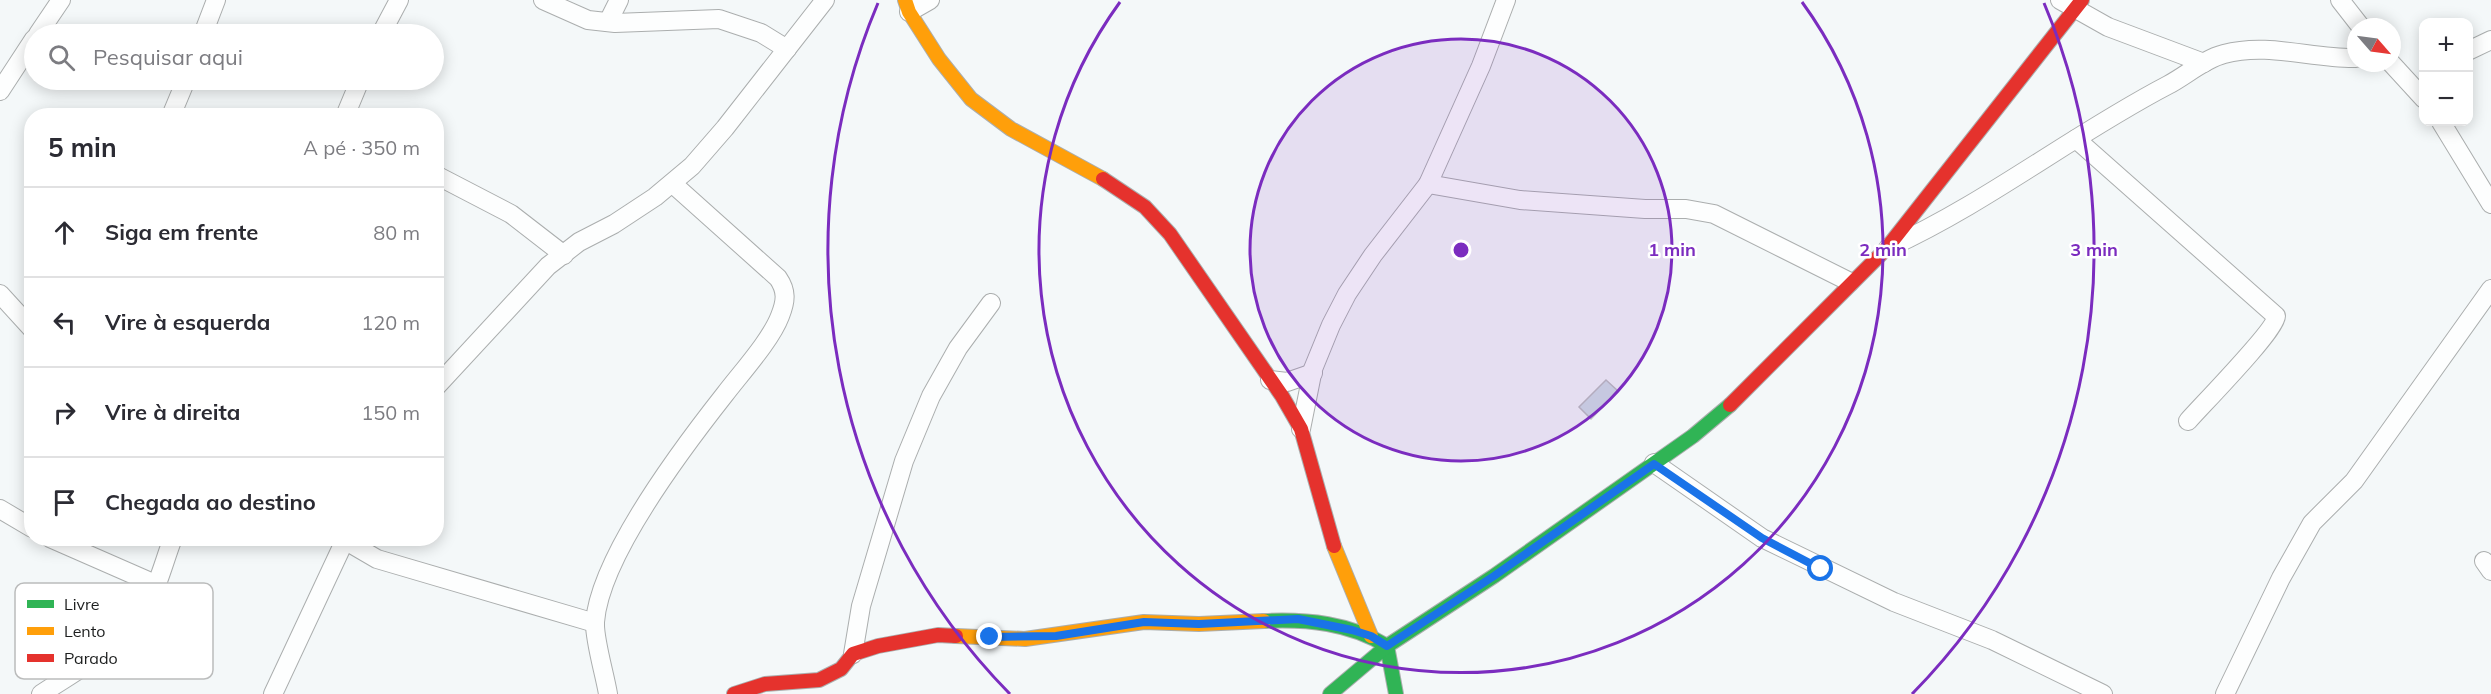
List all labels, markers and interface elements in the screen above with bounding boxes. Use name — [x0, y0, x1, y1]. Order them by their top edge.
north arrow — [2347, 18, 2401, 72]
map controls — [2419, 18, 2473, 126]
button: + — [2419, 18, 2473, 72]
search box — [24, 24, 444, 90]
icon: search — [45, 41, 78, 74]
text: Pesquisar aqui — [93, 43, 243, 71]
button: − — [2419, 72, 2473, 126]
text: 5 min — [48, 131, 117, 164]
text: A pé · 350 m — [303, 135, 420, 160]
icon: ahead — [48, 216, 81, 249]
text: Siga em frente — [105, 218, 258, 246]
text: 80 m — [373, 220, 420, 245]
text: 1 min — [1648, 238, 1696, 261]
text: 2 min — [1859, 238, 1907, 261]
text: 3 min — [2070, 238, 2118, 261]
centre of rings — [1451, 240, 1471, 260]
icon: left — [48, 306, 81, 339]
text: Vire à esquerda — [105, 308, 270, 336]
text: 120 m — [361, 310, 420, 335]
icon: right — [48, 396, 81, 429]
text: Vire à direita — [105, 398, 240, 426]
text: 150 m — [361, 400, 420, 425]
icon: arrive — [48, 486, 81, 519]
text: Chegada ao destino — [105, 488, 316, 516]
route start — [1807, 555, 1833, 581]
legend — [15, 583, 213, 679]
text: Livre — [64, 594, 99, 614]
text: Lento — [64, 621, 105, 641]
route end — [976, 623, 1002, 649]
text: Parado — [64, 648, 118, 668]

